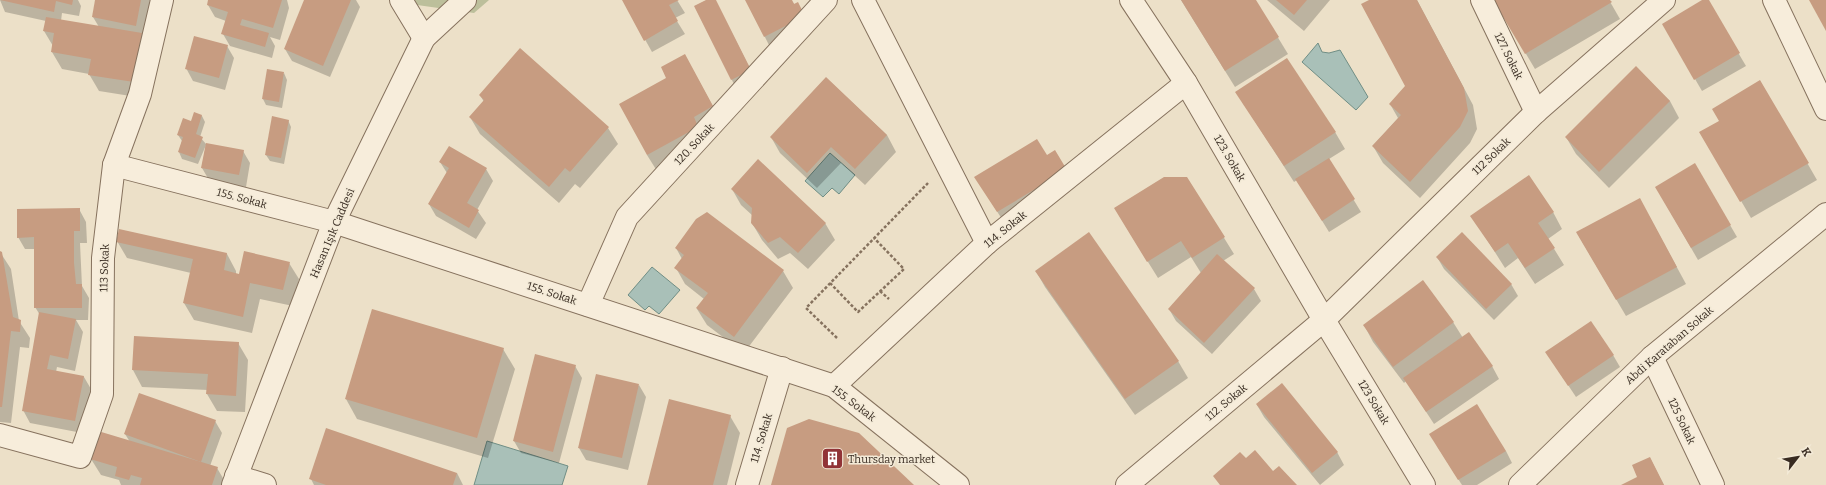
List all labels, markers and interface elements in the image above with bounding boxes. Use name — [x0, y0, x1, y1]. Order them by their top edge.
street label: 127. Sokak — [1492, 31, 1526, 82]
street label: 120. Sokak — [672, 120, 717, 168]
street label: 123. Sokak — [1211, 133, 1249, 185]
street label: 112 Sokak — [1470, 134, 1514, 178]
street label: 155. Sokak — [215, 186, 269, 212]
street label: Hasan Işık Caddesi — [308, 186, 358, 280]
street label: 114. Sokak — [981, 208, 1030, 250]
street label: 113 Sokak — [97, 243, 112, 292]
street label: 155. Sokak — [525, 279, 579, 308]
street label: Abdi Karataban Sokak — [1623, 303, 1717, 387]
street label: 123 Sokak — [1355, 378, 1392, 428]
street label: 112. Sokak — [1203, 381, 1250, 424]
street label: 155. Sokak — [829, 383, 879, 425]
street label: 125 Sokak — [1665, 396, 1698, 447]
street label: 114. Sokak — [748, 411, 775, 464]
north arrow — [1778, 437, 1818, 477]
text: K — [1799, 445, 1814, 459]
building icon: Thursday market — [819, 446, 845, 472]
place label: Thursday market — [848, 453, 935, 466]

